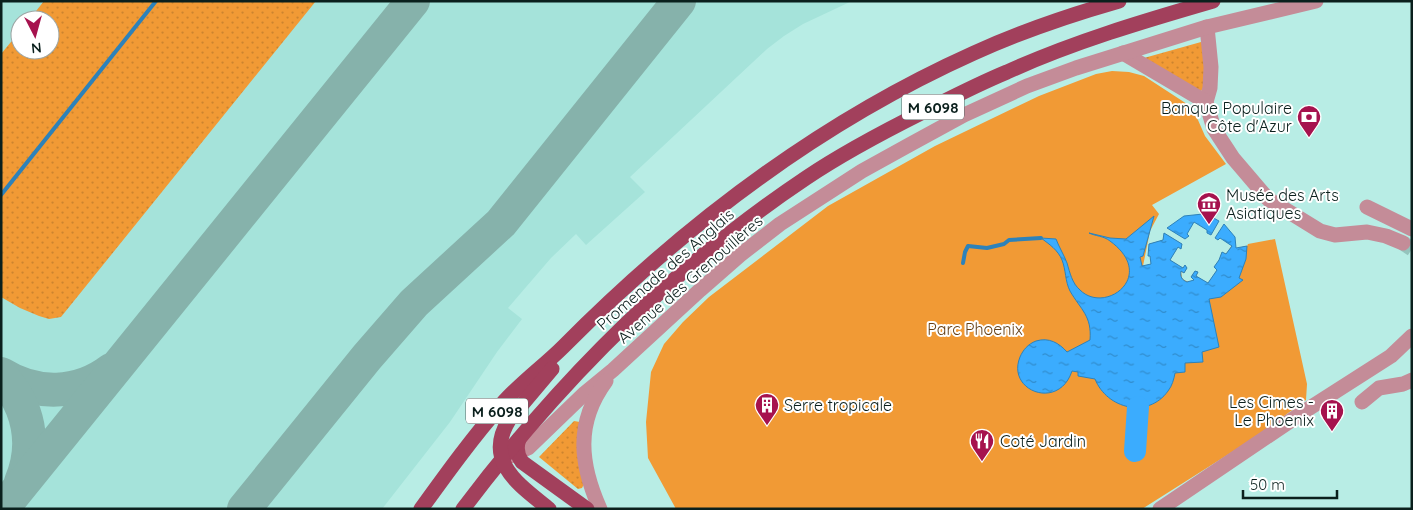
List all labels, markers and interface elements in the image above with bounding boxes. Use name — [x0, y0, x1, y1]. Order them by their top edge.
north arrow — [10, 10, 60, 60]
text: N — [30, 38, 42, 57]
road number: M 6098 — [902, 94, 964, 120]
place label: Banque Populaire Côte d'Azur — [1161, 98, 1292, 136]
bank icon: Banque Populaire Côte d'Azur — [1296, 104, 1322, 138]
place label: Musée des Arts Asiatiques — [1226, 185, 1339, 223]
museum icon: Musée des Arts Asiatiques — [1196, 191, 1222, 225]
street label: Promenade des Anglais — [592, 204, 738, 334]
street label: Avenue des Grenouillères — [613, 211, 767, 347]
park label: Parc Phoenix — [927, 319, 1023, 339]
building icon: Serre tropicale — [754, 392, 780, 426]
place label: Les Cimes - Le Phoenix — [1229, 392, 1314, 430]
place label: Serre tropicale — [784, 395, 892, 415]
road number: M 6098 — [466, 398, 528, 424]
building icon: Les Cimes - Le Phoenix — [1319, 398, 1345, 432]
restaurant icon: Coté Jardin — [969, 428, 995, 462]
place label: Coté Jardin — [1000, 431, 1086, 451]
scale bar — [1243, 468, 1337, 500]
text: 50 m — [1250, 475, 1285, 494]

